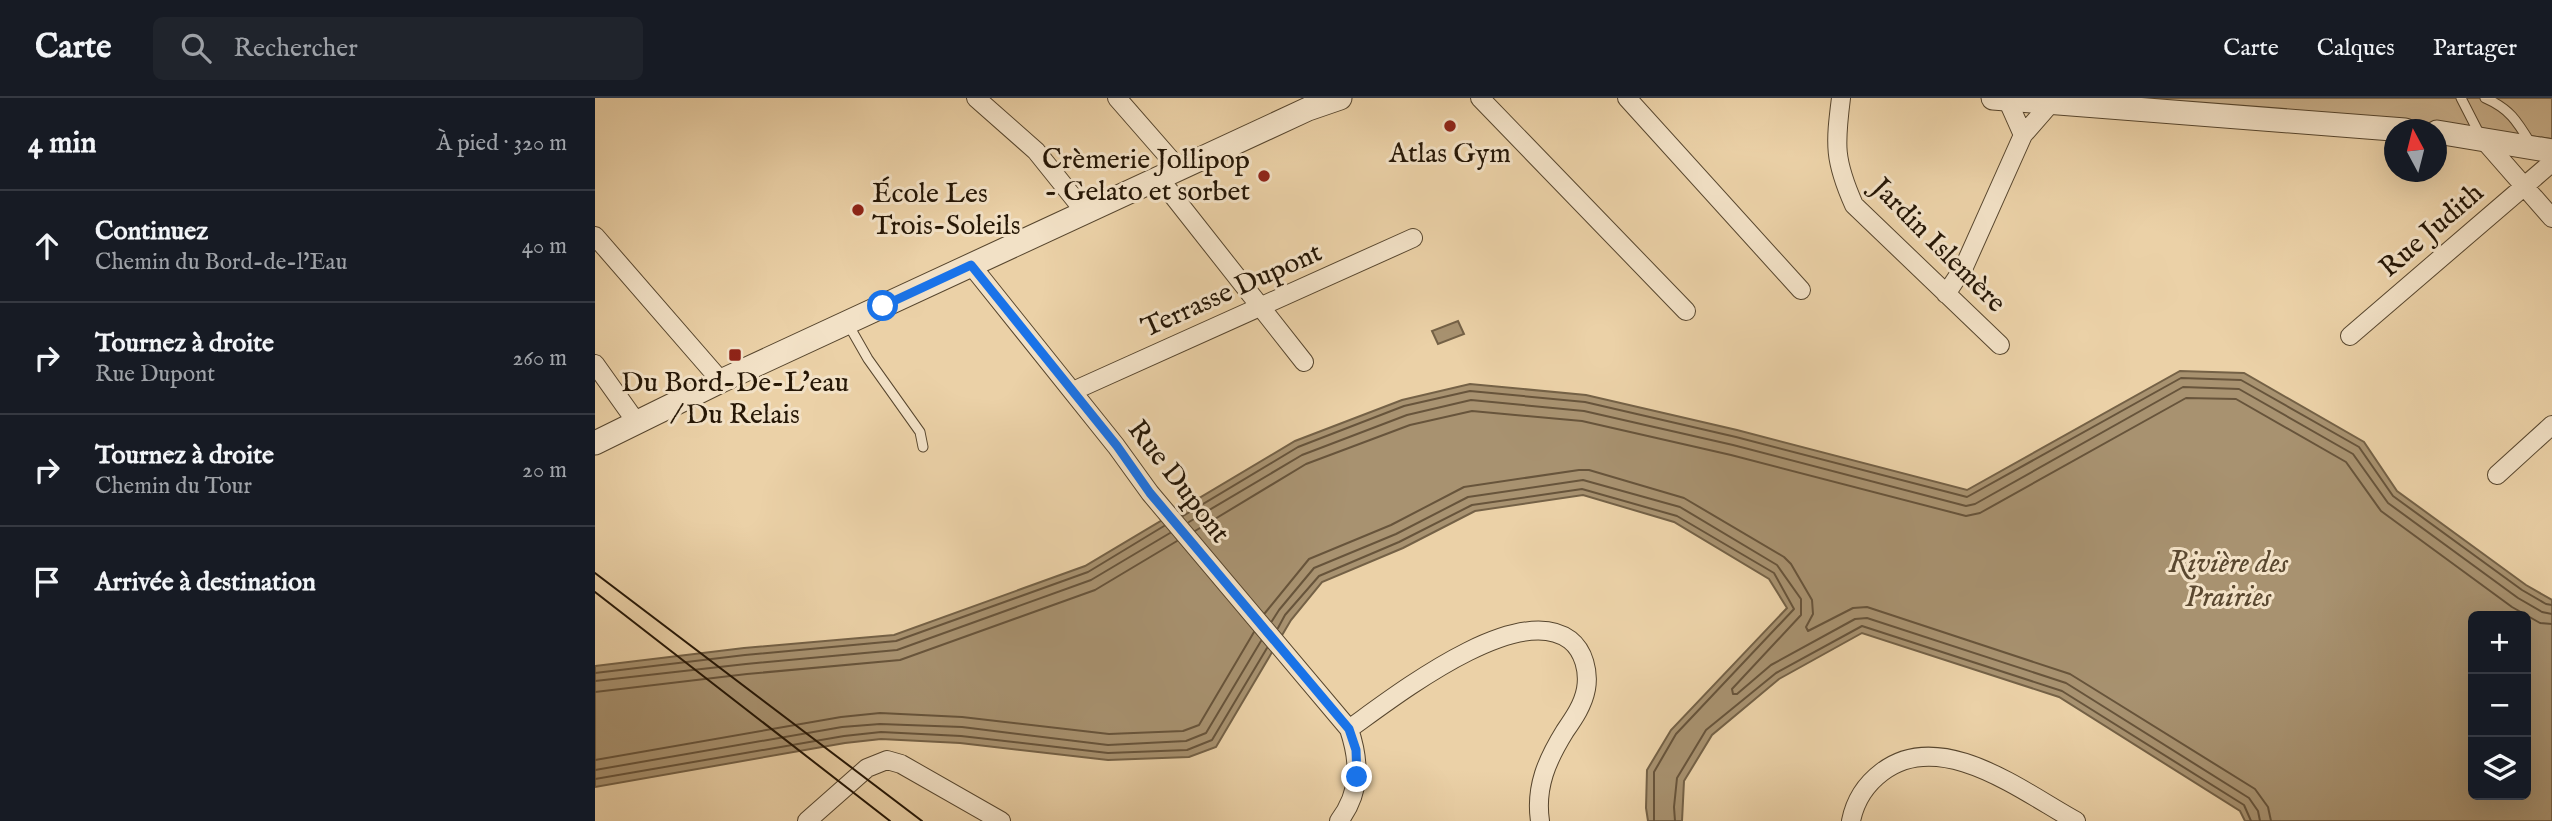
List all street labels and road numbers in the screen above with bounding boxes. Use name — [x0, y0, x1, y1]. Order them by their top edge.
street label: Jardin Islemère — [1861, 169, 2013, 321]
street label: Rue Judith — [2373, 176, 2491, 286]
street label: Terrasse Dupont — [1136, 235, 1328, 346]
street label: Rue Dupont — [1119, 414, 1237, 551]

